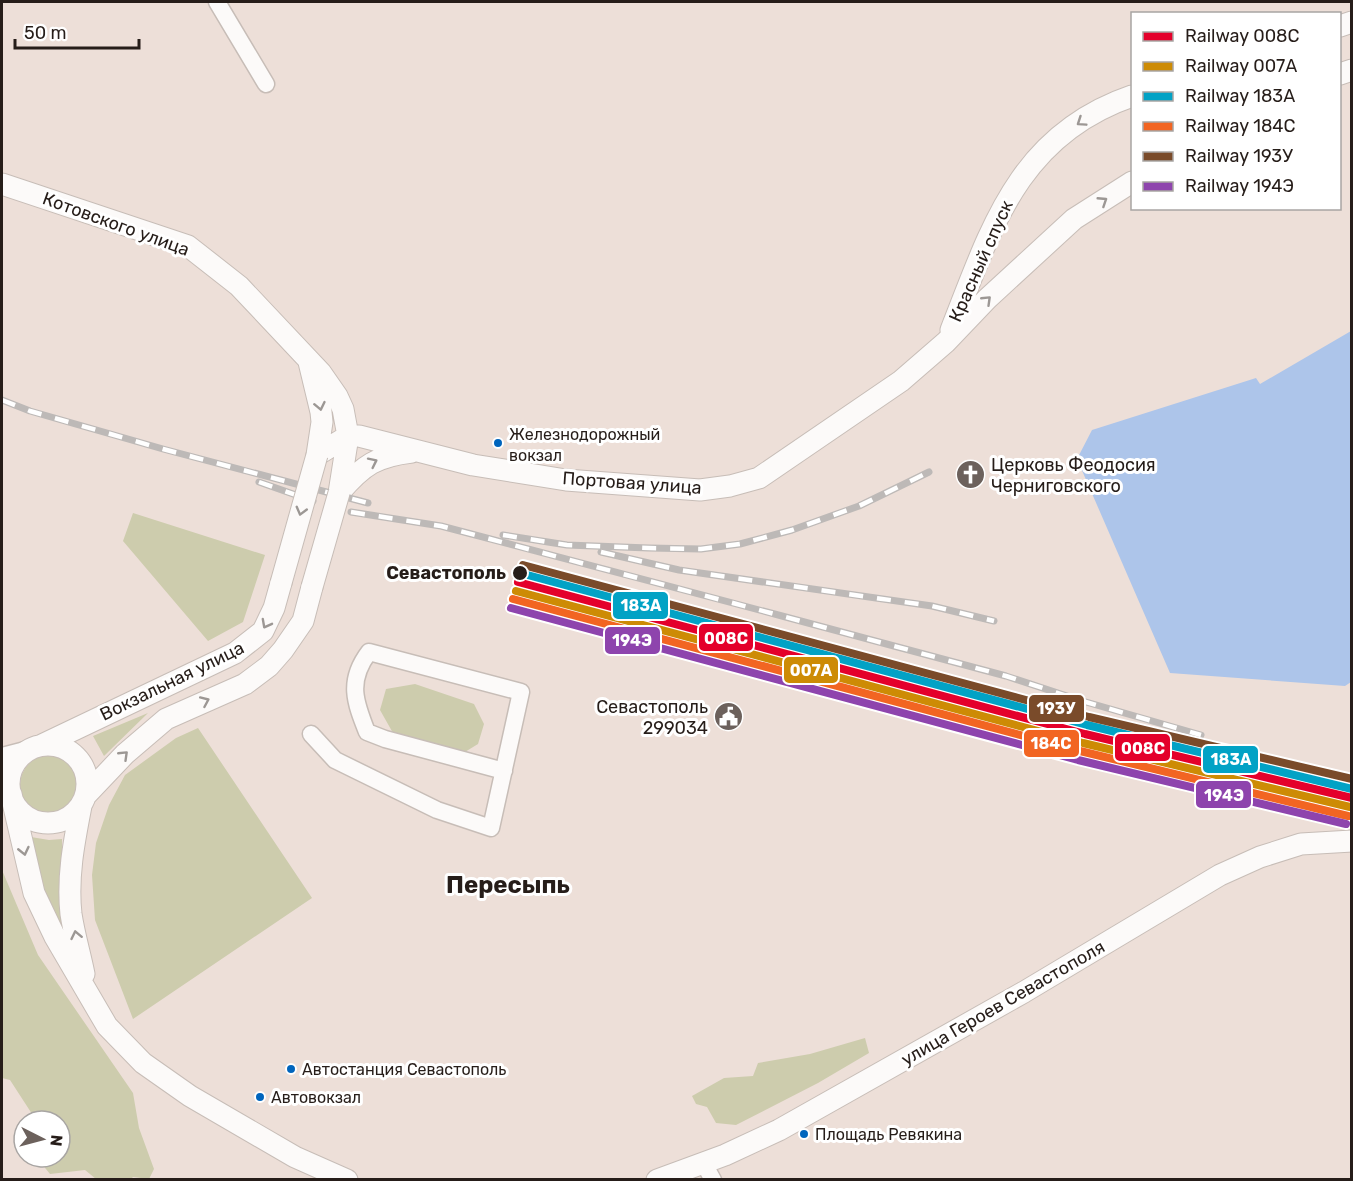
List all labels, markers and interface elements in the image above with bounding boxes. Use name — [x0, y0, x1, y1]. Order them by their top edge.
scale bar — [15, 12, 140, 50]
legend — [1131, 12, 1341, 210]
text: 50 m — [24, 22, 67, 44]
text: Railway 008С — [1185, 25, 1300, 47]
text: Railway 007А — [1185, 55, 1297, 77]
text: Railway 183А — [1185, 85, 1295, 107]
one-way arrow — [1076, 115, 1087, 126]
text: Railway 184С — [1185, 115, 1296, 137]
text: Railway 193У — [1185, 145, 1293, 167]
text: Railway 194Э — [1185, 175, 1294, 197]
street label: Котовского улица — [40, 187, 192, 261]
street label: Красный спуск — [944, 196, 1018, 325]
one-way arrow — [1097, 197, 1108, 208]
one-way arrow — [980, 296, 990, 307]
one-way arrow — [312, 401, 325, 411]
place label: Железнодорожный вокзал — [509, 425, 660, 465]
marker: Железнодорожный вокзал — [492, 437, 504, 449]
place label: Церковь Феодосия Черниговского — [991, 454, 1156, 497]
one-way arrow — [367, 458, 378, 469]
church icon: Церковь Феодосия Черниговского — [954, 459, 986, 491]
street label: Портовая улица — [562, 467, 702, 499]
one-way arrow — [296, 505, 308, 516]
place label: Севастополь — [386, 562, 506, 584]
marker: Севастополь — [511, 564, 529, 582]
line badge: 183А — [612, 591, 669, 620]
text: 183А — [621, 596, 662, 615]
one-way arrow — [262, 618, 273, 628]
line badge: 008С — [698, 623, 754, 652]
line badge: 194Э — [604, 626, 661, 655]
text: 008С — [704, 629, 748, 648]
text: 194Э — [612, 631, 652, 650]
street label: Вокзальная улица — [96, 637, 248, 725]
line badge: 007А — [783, 656, 839, 684]
text: 007А — [790, 661, 833, 680]
line badge: 193У — [1028, 694, 1085, 723]
place label: Севастополь 299034 — [596, 696, 708, 739]
one-way arrow — [199, 697, 210, 709]
text: 193У — [1036, 699, 1076, 718]
public building icon: Севастополь 299034 — [713, 701, 745, 733]
line badge: 184С — [1023, 729, 1080, 758]
line badge: 008С — [1114, 733, 1171, 762]
text: 184С — [1031, 734, 1071, 753]
text: 008С — [1121, 739, 1165, 758]
line badge: 183А — [1202, 745, 1259, 774]
text: 183А — [1211, 750, 1252, 769]
one-way arrow — [117, 751, 128, 762]
line badge: 194Э — [1195, 780, 1252, 809]
text: 194Э — [1204, 786, 1244, 805]
one-way arrow — [17, 846, 30, 856]
district label: Пересыпь — [446, 871, 570, 899]
one-way arrow — [70, 930, 83, 940]
street label: улица Героев Севастополя — [897, 936, 1109, 1070]
place label: Автостанция Севастополь — [302, 1060, 506, 1079]
marker: Автостанция Севастополь — [285, 1063, 297, 1075]
place label: Автовокзал — [271, 1088, 361, 1107]
marker: Автовокзал — [254, 1091, 266, 1103]
north arrow — [12, 1109, 72, 1169]
place label: Площадь Ревякина — [815, 1125, 962, 1144]
marker: Площадь Ревякина — [798, 1128, 810, 1140]
text: N — [46, 1134, 66, 1147]

